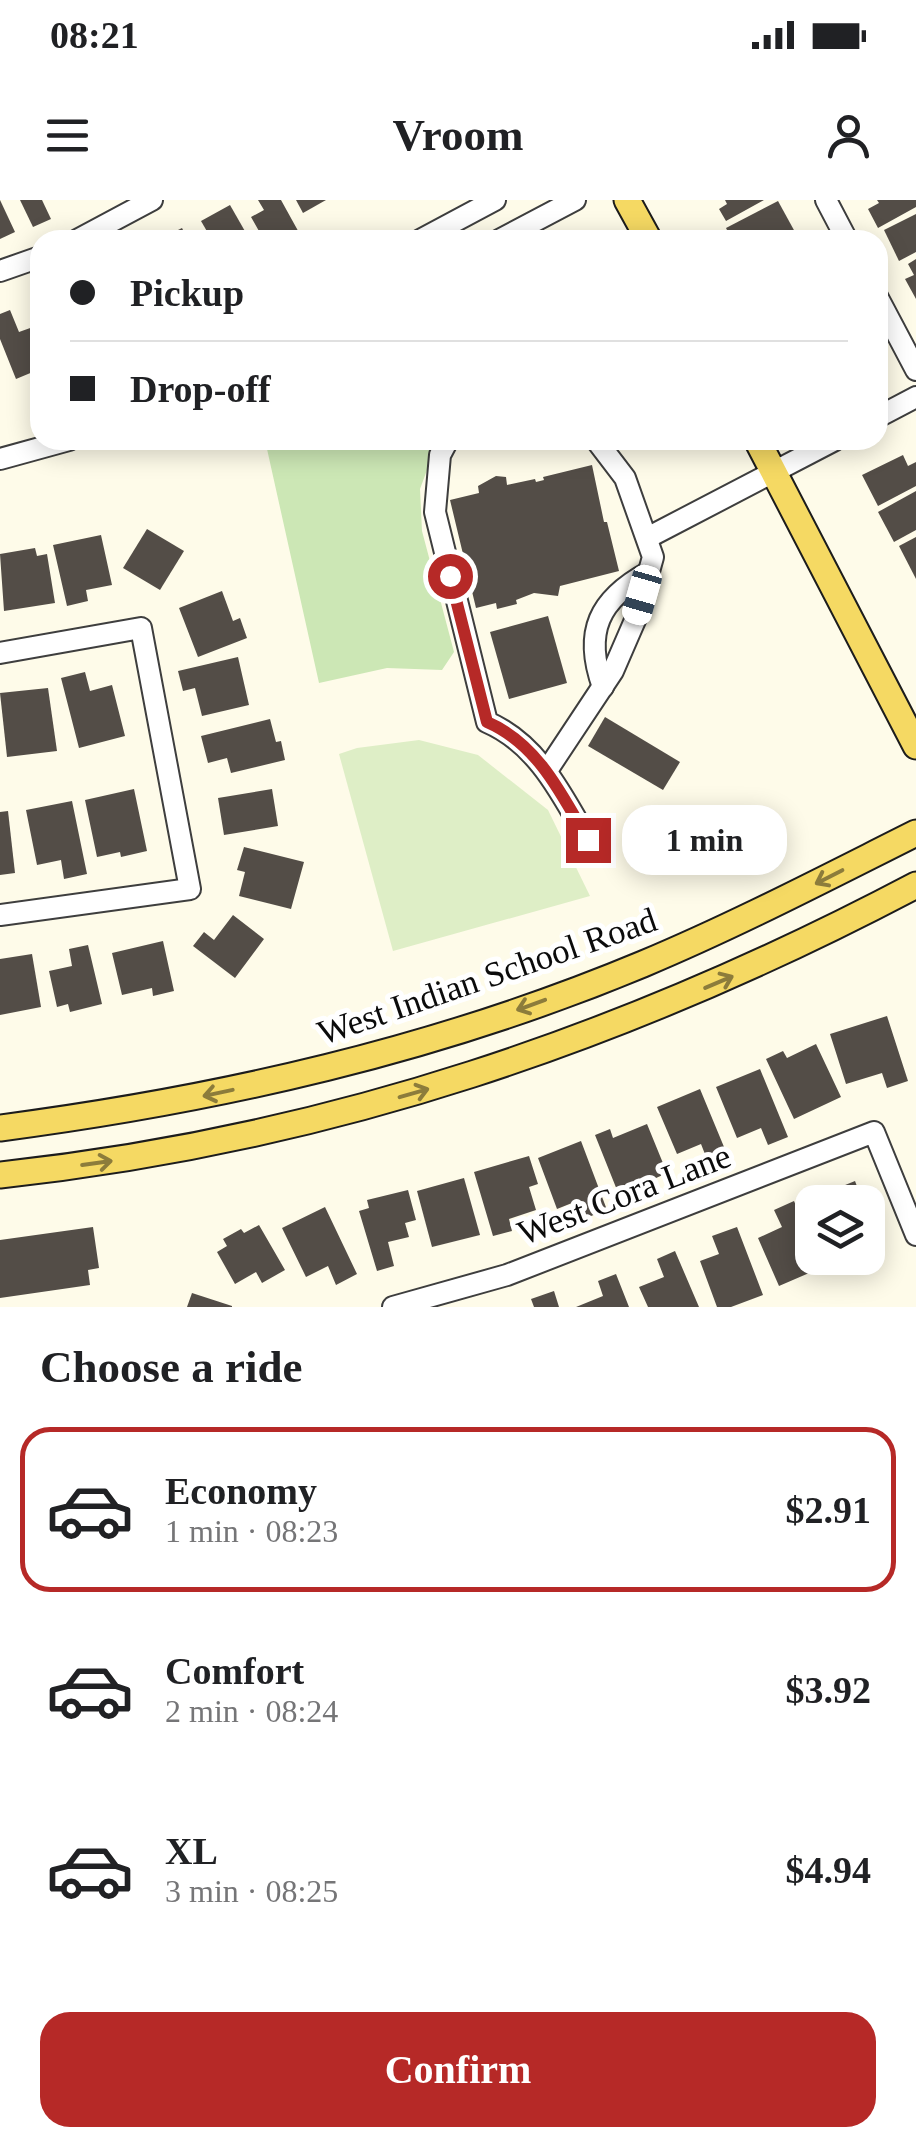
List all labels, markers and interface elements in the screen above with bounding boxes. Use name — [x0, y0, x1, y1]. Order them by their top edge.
text: 08:21 — [50, 14, 139, 56]
icon: menu — [40, 108, 95, 163]
icon: person — [821, 108, 876, 163]
text: Vroom — [393, 110, 523, 160]
text: Pickup — [130, 272, 244, 314]
text: Drop-off — [130, 368, 271, 410]
route start — [428, 554, 473, 599]
car — [619, 562, 665, 628]
callout: 1 min — [623, 805, 788, 875]
route end — [566, 818, 611, 863]
text: 1 min — [666, 822, 743, 858]
one-way arrow — [815, 868, 845, 887]
street label: West Indian School Road — [313, 900, 662, 1053]
one-way arrow — [703, 972, 734, 990]
one-way arrow — [516, 997, 547, 1015]
one-way arrow — [398, 1083, 429, 1101]
one-way arrow — [203, 1085, 235, 1104]
street label: West Cora Lane — [512, 1136, 736, 1253]
one-way arrow — [80, 1153, 112, 1171]
map controls — [795, 1185, 885, 1275]
button: layers — [795, 1185, 885, 1275]
text: Choose a ride — [40, 1342, 303, 1392]
icon: car — [45, 1465, 135, 1555]
text: Economy — [165, 1470, 317, 1512]
text: $2.91 — [786, 1489, 871, 1531]
text: 1 min · 08:23 — [165, 1513, 338, 1549]
icon: car — [45, 1645, 135, 1735]
text: Comfort — [165, 1650, 304, 1692]
text: $3.92 — [786, 1669, 871, 1711]
text: 2 min · 08:24 — [165, 1693, 338, 1729]
icon: car — [45, 1825, 135, 1915]
text: XL — [165, 1830, 218, 1872]
text: $4.94 — [786, 1849, 871, 1891]
text: 3 min · 08:25 — [165, 1873, 338, 1909]
button: Confirm — [40, 2012, 876, 2127]

